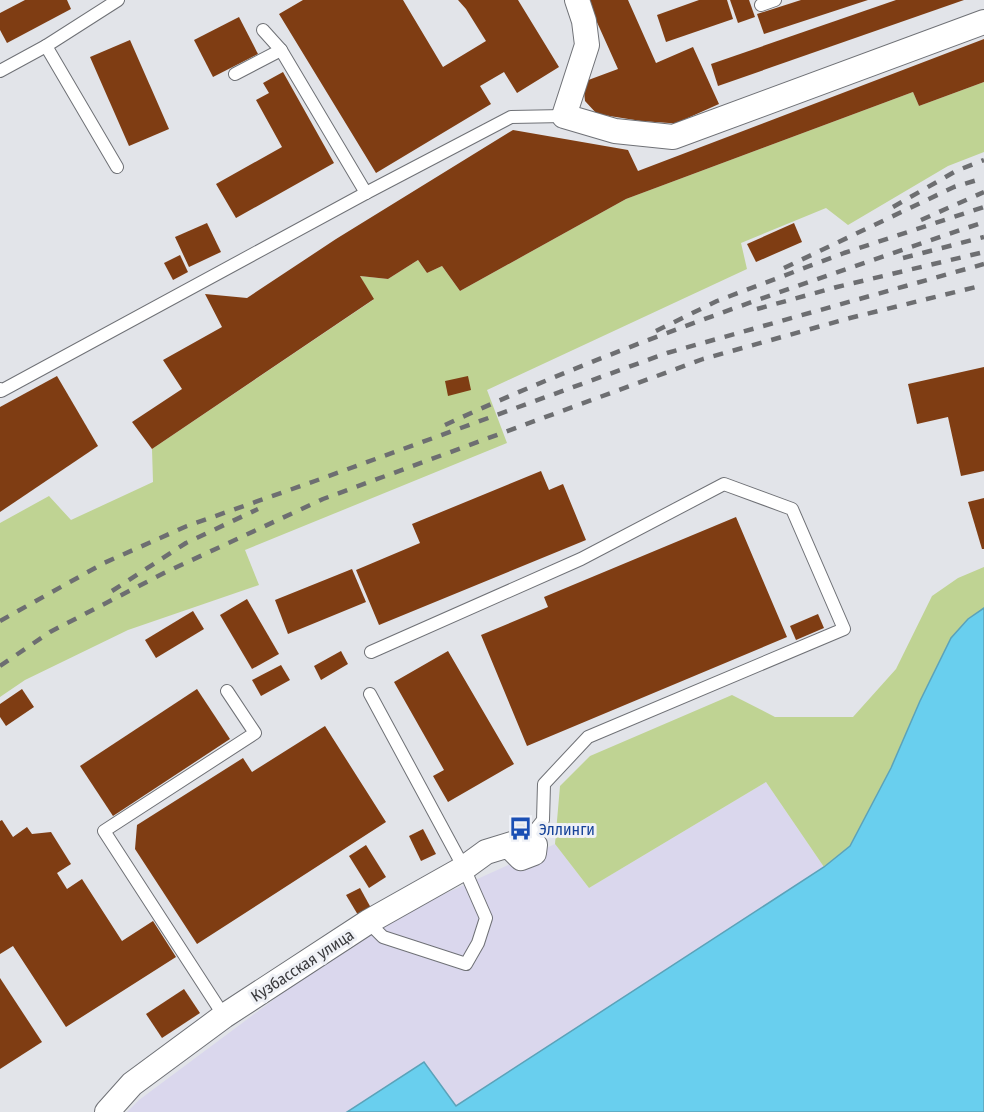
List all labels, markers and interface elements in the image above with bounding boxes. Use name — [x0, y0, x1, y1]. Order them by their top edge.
bus stop icon: Эллинги — [508, 816, 534, 842]
place label: Эллинги — [539, 820, 595, 839]
street label: Кузбасская улица — [247, 925, 357, 1006]

